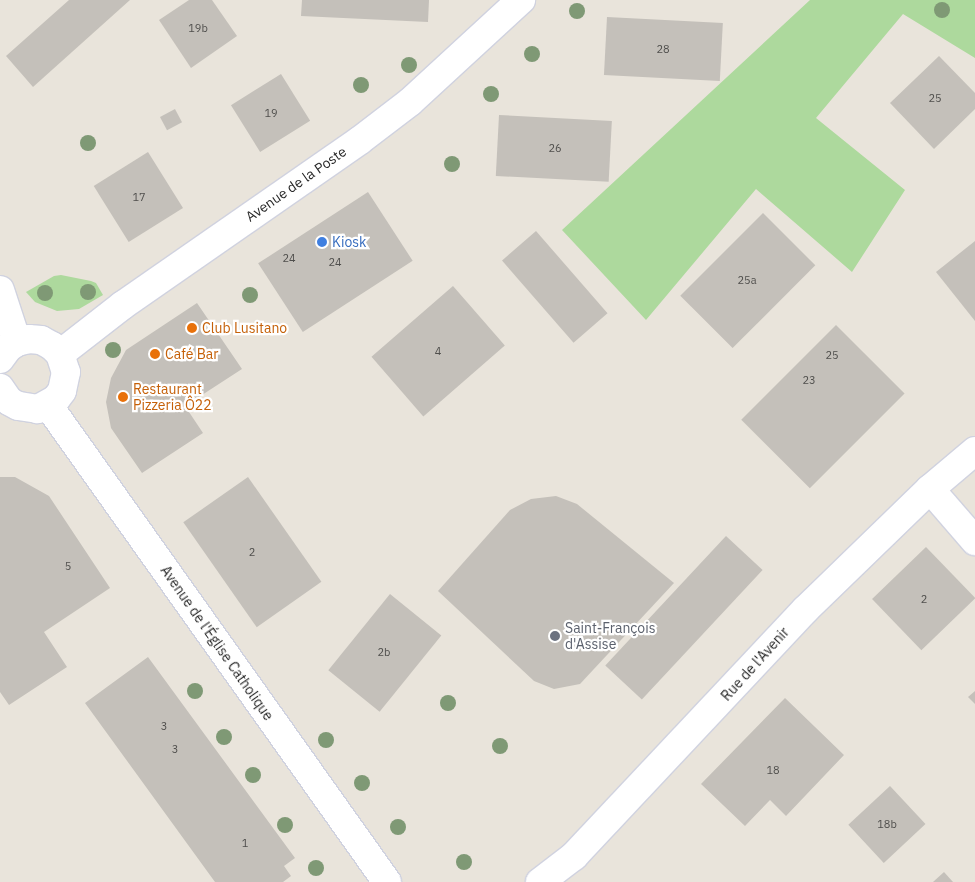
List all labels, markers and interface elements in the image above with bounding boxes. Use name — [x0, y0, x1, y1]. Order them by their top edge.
house number: 19b — [188, 21, 208, 35]
house number: 28 — [656, 42, 670, 56]
house number: 25 — [928, 91, 942, 105]
house number: 19 — [264, 106, 278, 120]
house number: 26 — [548, 141, 562, 155]
street label: Avenue de la Poste — [242, 143, 350, 225]
house number: 17 — [132, 190, 146, 204]
place label: Kiosk — [332, 234, 366, 250]
marker: Kiosk — [316, 236, 328, 248]
house number: 24 — [282, 251, 296, 265]
house number: 24 — [328, 255, 342, 269]
house number: 25a — [737, 273, 757, 287]
place label: Club Lusitano — [202, 320, 287, 336]
marker: Club Lusitano — [186, 322, 198, 334]
house number: 4 — [435, 344, 441, 358]
place label: Café Bar — [165, 346, 218, 362]
marker: Café Bar — [149, 348, 161, 360]
house number: 25 — [825, 348, 839, 362]
house number: 23 — [802, 373, 816, 387]
place label: Restaurant Pizzeria Ô22 — [133, 381, 212, 414]
marker: Restaurant Pizzeria Ô22 — [117, 391, 129, 403]
house number: 2 — [249, 545, 255, 559]
house number: 5 — [65, 559, 71, 573]
street label: Avenue de l'Église Catholique — [157, 562, 277, 724]
house number: 2 — [921, 592, 927, 606]
place label: Saint-François d'Assise — [565, 620, 655, 652]
street label: Rue de l'Avenir — [718, 624, 792, 704]
marker: Saint-François d'Assise — [549, 630, 561, 642]
house number: 2b — [378, 645, 390, 659]
house number: 3 — [161, 719, 167, 733]
house number: 3 — [172, 742, 178, 756]
house number: 18 — [766, 763, 780, 777]
house number: 18b — [877, 817, 897, 831]
house number: 1 — [242, 836, 248, 850]

